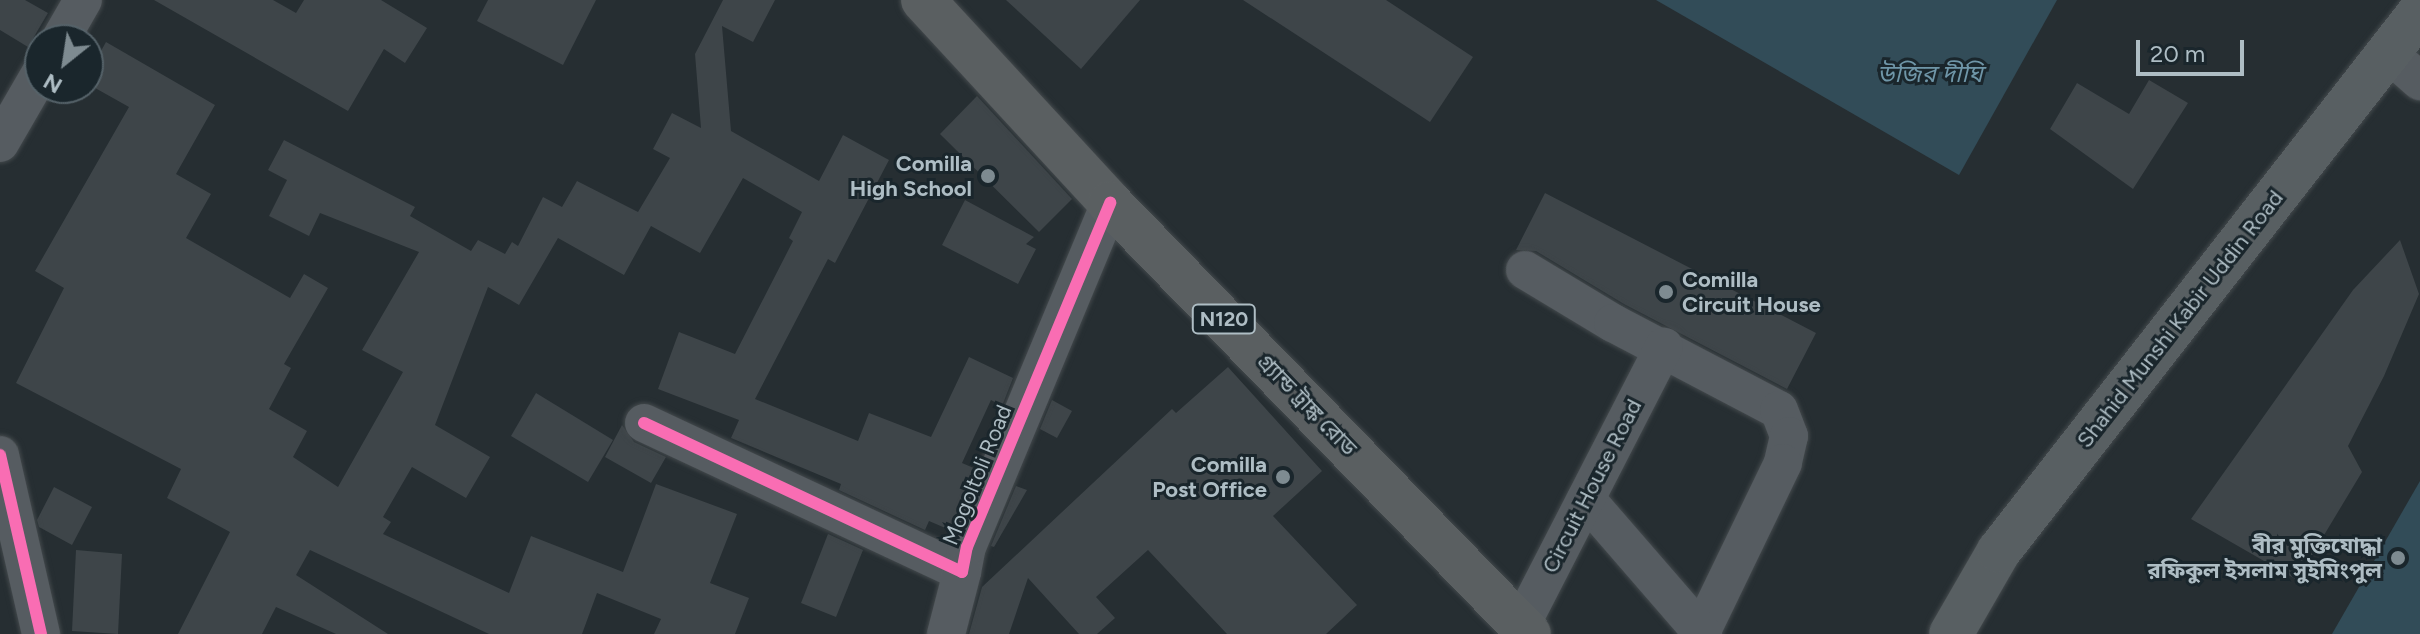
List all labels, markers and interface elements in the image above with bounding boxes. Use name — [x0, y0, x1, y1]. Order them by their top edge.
north arrow — [24, 24, 104, 104]
scale bar — [2140, 24, 2248, 74]
text: 20 m — [2150, 39, 2205, 68]
water label: উজির দীঘি — [1877, 60, 1983, 88]
text: N — [39, 68, 67, 99]
place label: Comilla High School — [850, 150, 972, 202]
marker: Comilla High School — [979, 167, 997, 185]
street label: Shahid Munshi Kabir Uddin Road — [2071, 185, 2289, 453]
place label: Comilla Circuit House — [1682, 266, 1821, 318]
marker: Comilla Circuit House — [1657, 283, 1675, 301]
road number: N120 — [1190, 303, 1258, 335]
street label: গ্র্যান্ড ট্রাঙ্ক রোড — [1252, 349, 1362, 461]
street label: Circuit House Road — [1537, 395, 1647, 577]
street label: Mogoltoli Road — [937, 401, 1017, 549]
place label: Comilla Post Office — [1152, 451, 1267, 502]
marker: Comilla Post Office — [1274, 468, 1292, 486]
place label: বীর মুক্তিযোদ্ধা রফিকুল ইসলাম সুইমিংপুল — [2147, 532, 2382, 584]
marker: বীর মুক্তিযোদ্ধা রফিকুল ইসলাম সুইমিংপুল — [2389, 549, 2407, 567]

